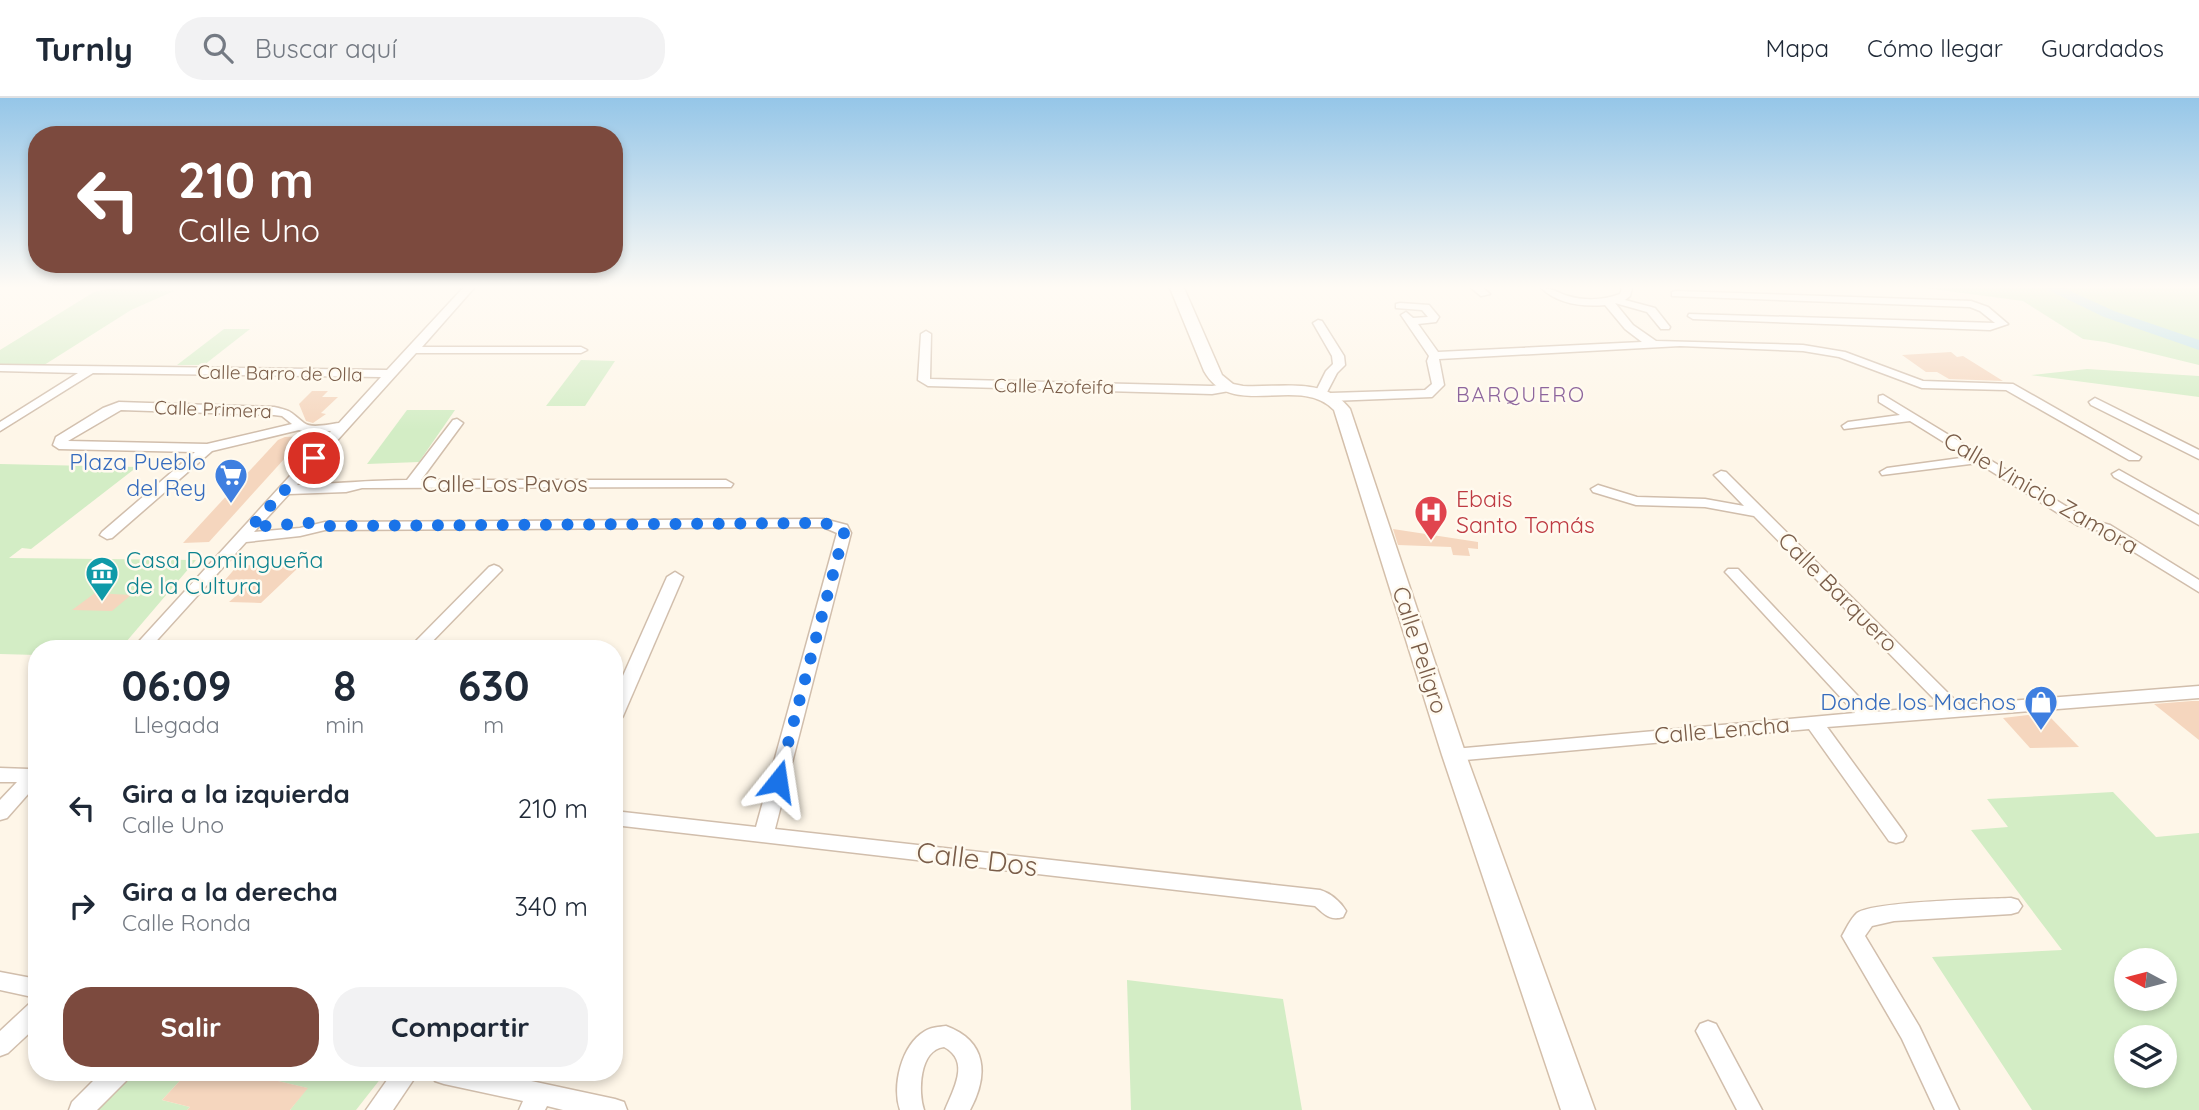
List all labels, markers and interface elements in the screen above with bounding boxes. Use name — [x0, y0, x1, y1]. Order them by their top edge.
search box — [175, 17, 665, 80]
text: Turnly — [35, 28, 133, 69]
icon: search — [199, 29, 237, 67]
text: Buscar aquí — [255, 32, 397, 65]
text: Mapa — [1766, 33, 1829, 63]
text: Cómo llegar — [1867, 33, 2003, 63]
text: Guardados — [2041, 33, 2164, 63]
text: 210 m — [178, 149, 314, 210]
icon: left — [63, 154, 154, 245]
text: Calle Uno — [178, 210, 320, 250]
street label: Calle Barro de Olla — [197, 360, 363, 386]
street label: Calle Azofeifa — [994, 373, 1114, 399]
district label: BARQUERO — [1456, 381, 1586, 407]
street label: Calle Primera — [154, 395, 272, 423]
street label: Calle Vinicio Zamora — [1939, 425, 2144, 560]
pin — [284, 428, 344, 488]
icon: arrive — [295, 439, 333, 477]
place label: Plaza Pueblo del Rey — [69, 447, 206, 502]
supermarket icon: Plaza Pueblo del Rey — [212, 456, 250, 505]
street label: Calle Los Pavos — [422, 469, 588, 498]
place label: Ebais Santo Tomás — [1456, 484, 1595, 539]
hospital icon: Ebais Santo Tomás — [1412, 493, 1450, 542]
street label: Calle Barquero — [1772, 525, 1905, 658]
place label: Casa Domingueña de la Cultura — [126, 545, 323, 600]
museum icon: Casa Domingueña de la Cultura — [83, 554, 121, 603]
street label: Calle Peligro — [1386, 583, 1455, 717]
text: 06:09 — [122, 659, 232, 712]
text: 8 — [333, 659, 356, 712]
text: 630 — [458, 659, 529, 712]
shop icon: Donde los Machos — [2022, 683, 2060, 732]
place label: Donde los Machos — [1820, 687, 2016, 716]
street label: Calle Lencha — [1653, 709, 1791, 750]
text: Llegada — [133, 710, 220, 739]
text: min — [325, 710, 364, 739]
text: m — [483, 710, 504, 739]
position arrow — [741, 744, 815, 818]
text: Gira a la izquierda — [122, 777, 350, 810]
icon: left — [63, 789, 101, 827]
text: 210 m — [518, 792, 588, 825]
text: Calle Uno — [122, 810, 224, 839]
street label: Calle Dos — [915, 834, 1040, 883]
text: Gira a la derecha — [122, 875, 338, 908]
icon: right — [63, 887, 101, 925]
text: 340 m — [514, 890, 588, 923]
text: Calle Ronda — [122, 908, 251, 937]
north arrow — [2114, 948, 2177, 1012]
map controls — [2114, 948, 2177, 1088]
button: Salir — [63, 987, 319, 1067]
button: Compartir — [333, 987, 588, 1067]
button: layers — [2114, 1025, 2177, 1088]

